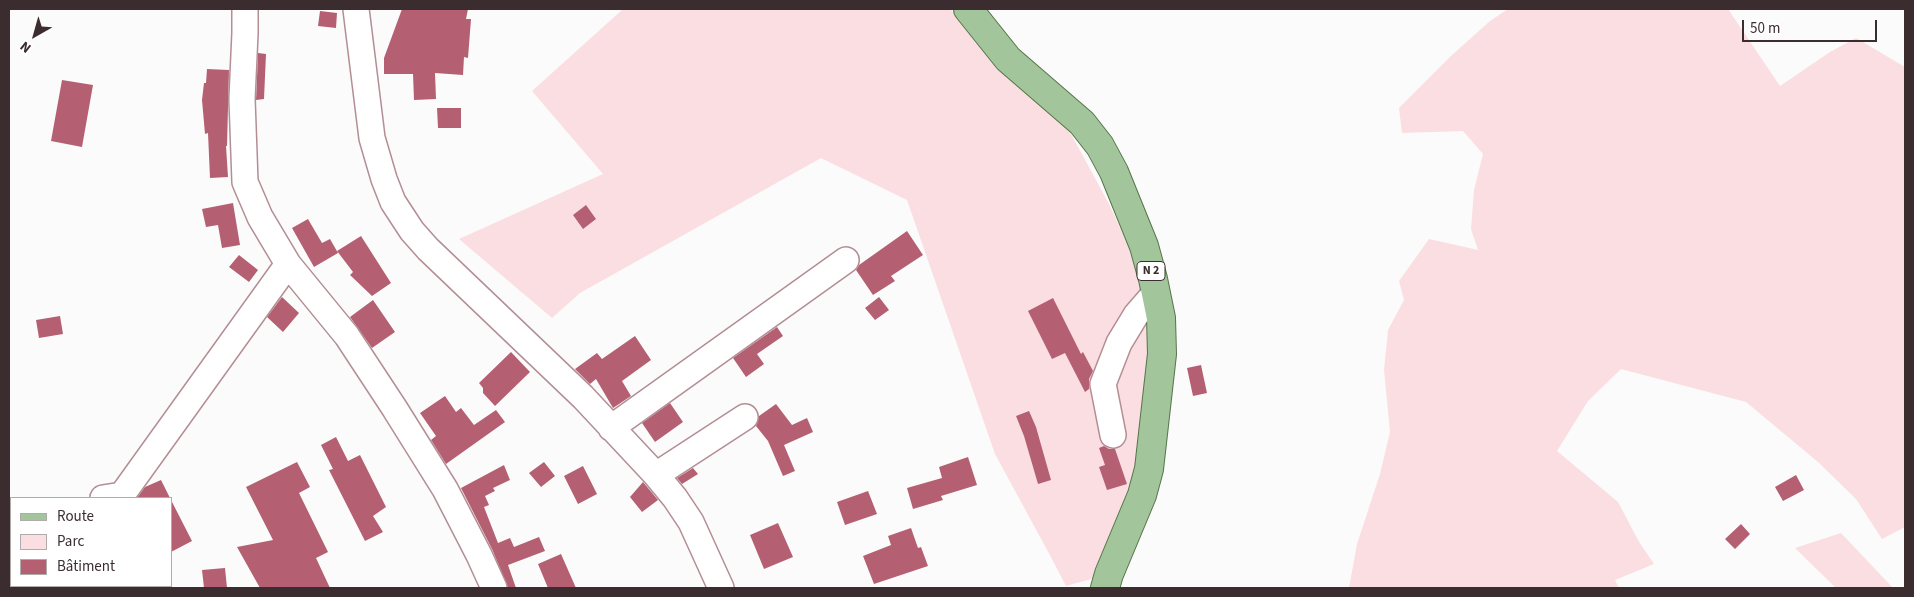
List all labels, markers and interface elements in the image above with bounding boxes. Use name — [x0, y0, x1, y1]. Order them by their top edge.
north arrow — [10, 10, 60, 60]
scale bar — [1744, 10, 1879, 42]
text: 50 m — [1750, 18, 1780, 39]
text: N — [16, 36, 36, 58]
road number: N 2 — [1137, 262, 1165, 280]
legend — [10, 497, 172, 587]
text: Route — [57, 506, 94, 527]
text: Parc — [57, 531, 84, 552]
text: Bâtiment — [57, 556, 115, 577]

